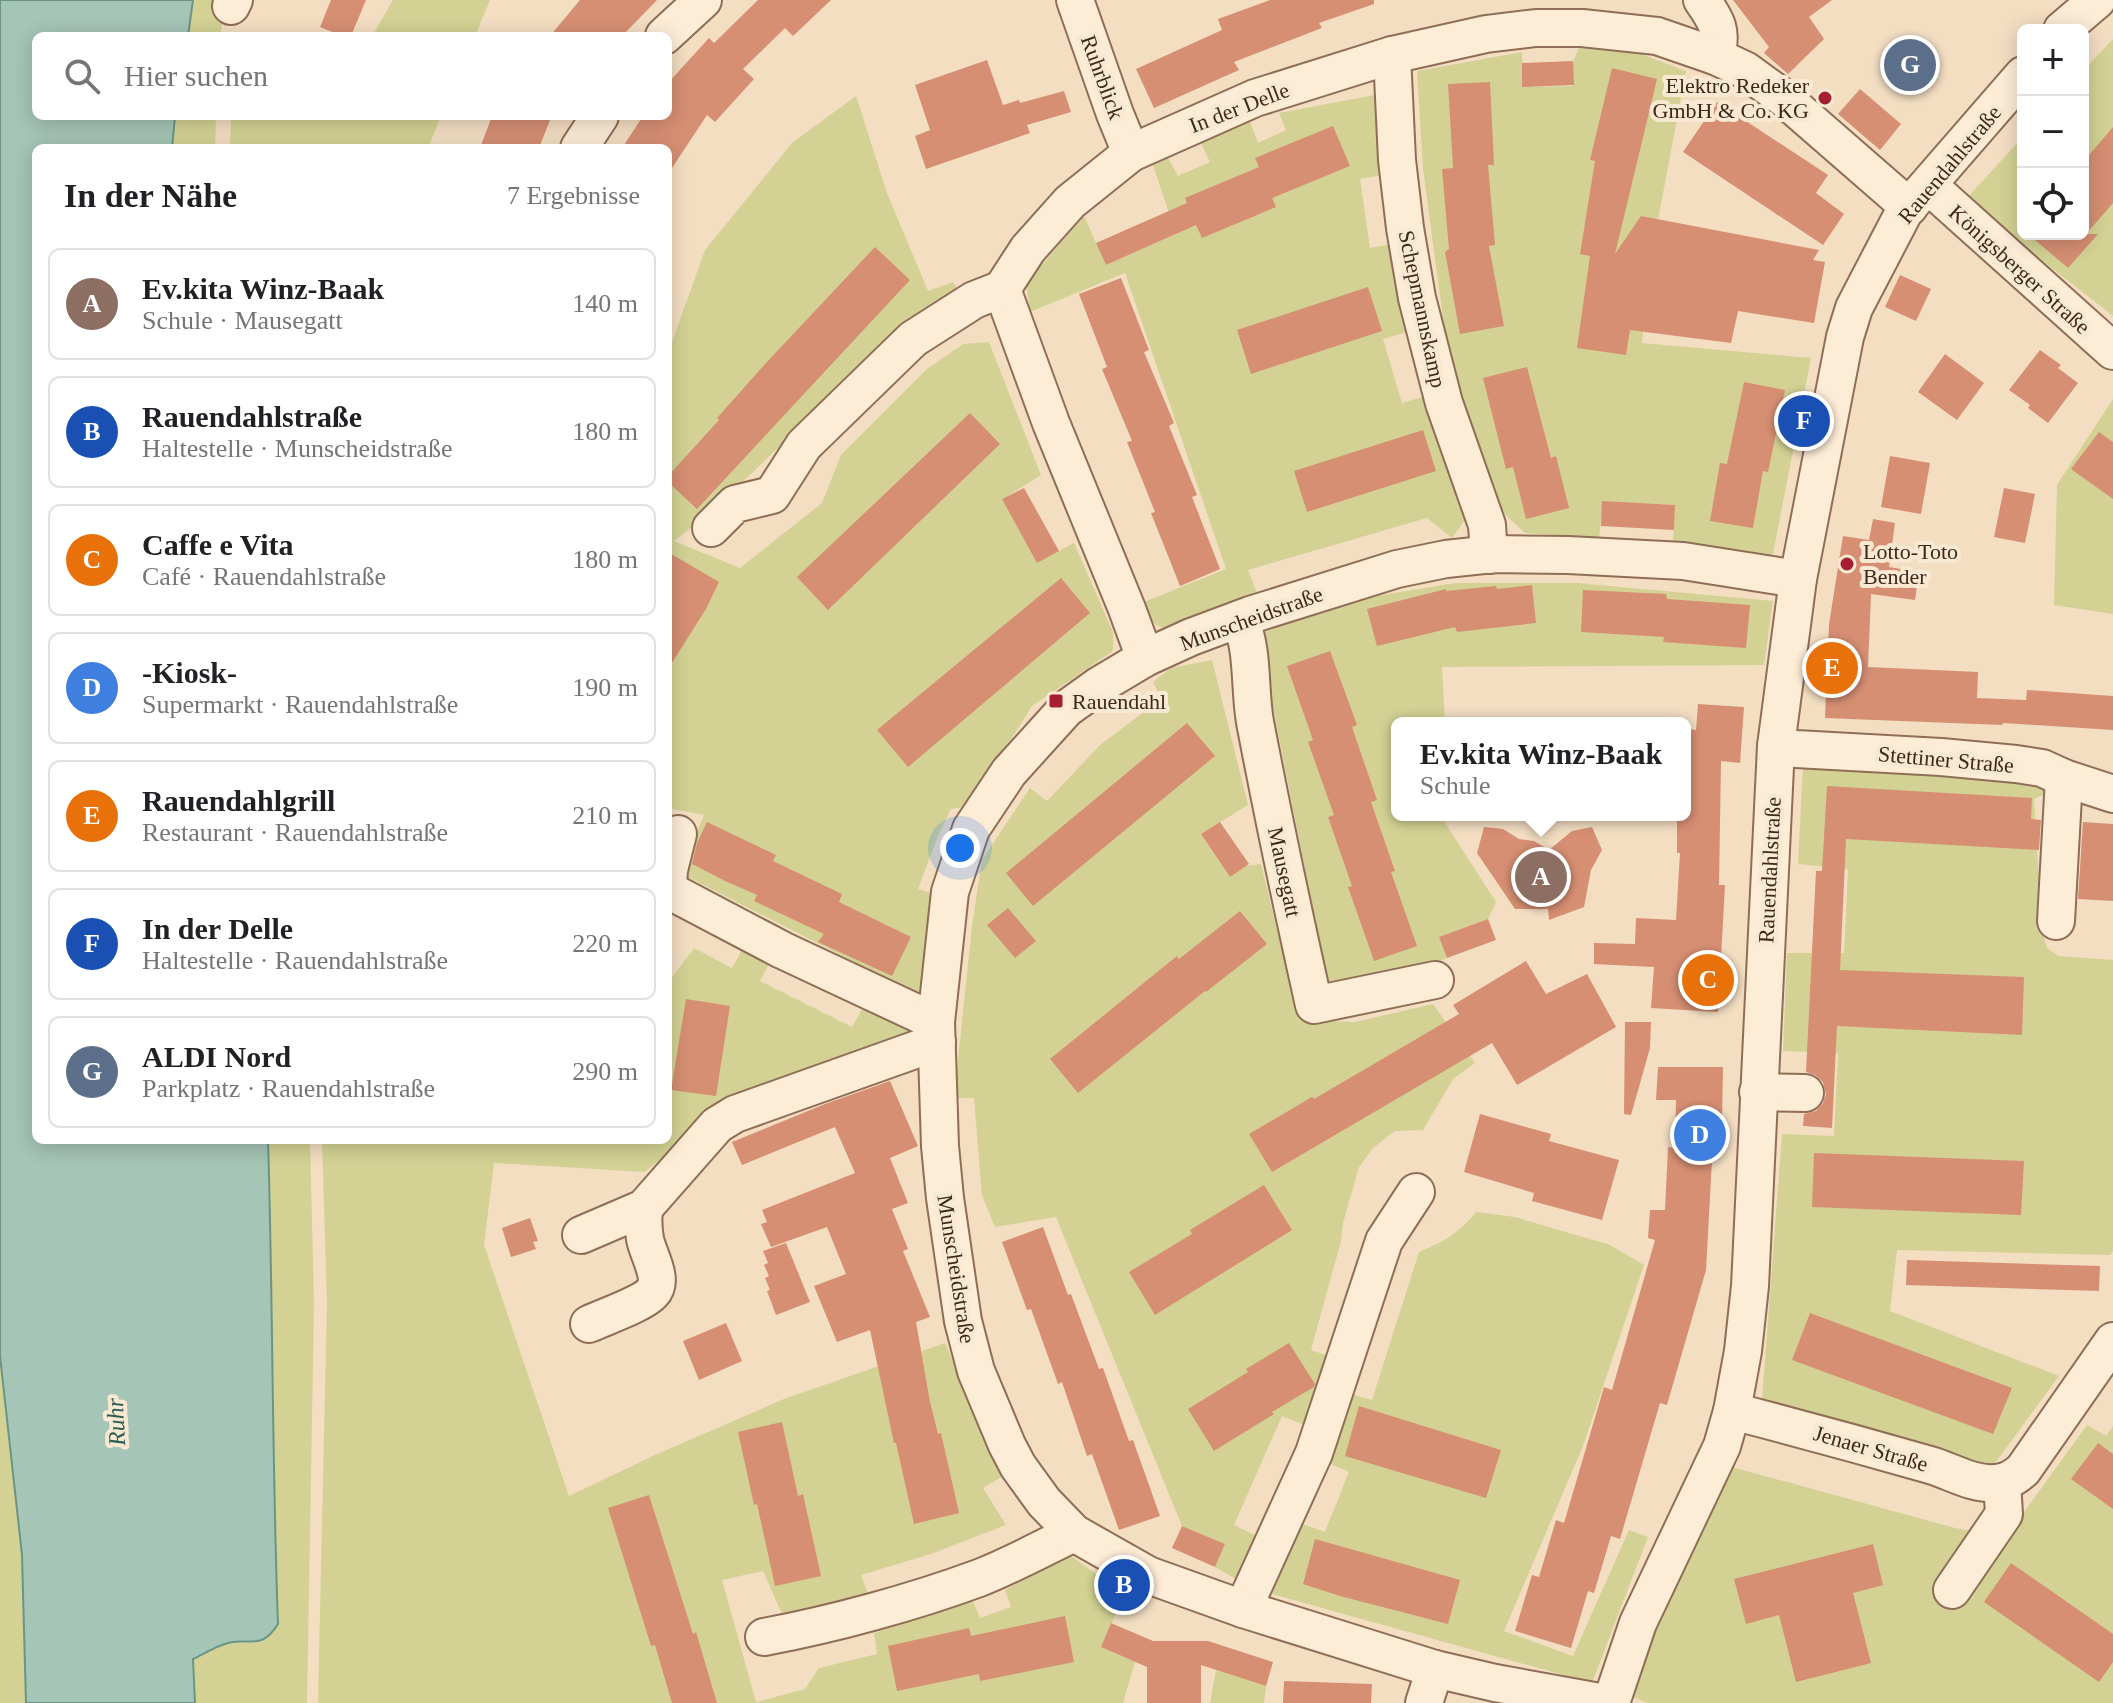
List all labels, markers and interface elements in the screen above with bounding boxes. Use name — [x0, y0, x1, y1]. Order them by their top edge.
map controls — [2017, 24, 2089, 240]
button: + — [2017, 24, 2089, 96]
search box — [32, 32, 672, 120]
street label: Ruhrblick — [1076, 32, 1129, 123]
pin: G — [1884, 35, 1936, 95]
icon: search — [60, 54, 104, 98]
text: Hier suchen — [124, 59, 268, 92]
place label: Elektro Redeker GmbH & Co. KG — [1653, 73, 1810, 123]
street label: In der Delle — [1186, 77, 1293, 138]
marker: Elektro Redeker GmbH & Co. KG — [1816, 89, 1834, 107]
button: − — [2017, 96, 2089, 168]
street label: Rauendahlstraße — [1893, 100, 2006, 229]
button: locate — [2017, 168, 2089, 240]
text: In der Nähe — [64, 177, 237, 214]
text: 7 Ergebnisse — [507, 181, 640, 210]
street label: Königsberger Straße — [1944, 200, 2095, 339]
street label: Schepmannskamp — [1394, 228, 1451, 390]
text: Ev.kita Winz-Baak — [142, 272, 384, 305]
text: A — [83, 289, 101, 318]
text: 140 m — [572, 289, 638, 318]
text: Schule · Mausegatt — [142, 306, 343, 335]
pin: F — [1778, 391, 1830, 451]
text: Rauendahlstraße — [142, 400, 362, 433]
text: B — [83, 417, 101, 446]
text: 180 m — [572, 417, 638, 446]
text: Haltestelle · Munscheidstraße — [142, 434, 452, 463]
text: Caffe e Vita — [142, 528, 294, 561]
place label: Lotto-Toto Bender — [1863, 539, 1958, 589]
text: C — [83, 545, 101, 574]
text: 180 m — [572, 545, 638, 574]
marker: Lotto-Toto Bender — [1838, 555, 1856, 573]
text: Café · Rauendahlstraße — [142, 562, 386, 591]
street label: Munscheidstraße — [1176, 581, 1326, 656]
pin: E — [1806, 638, 1858, 698]
text: -Kiosk- — [142, 656, 237, 689]
text: D — [83, 673, 101, 702]
text: 190 m — [572, 673, 638, 702]
place label: Rauendahl — [1072, 689, 1166, 714]
text: Supermarkt · Rauendahlstraße — [142, 690, 458, 719]
marker: Rauendahl — [1047, 692, 1065, 710]
popup — [1391, 717, 1691, 821]
text: Ev.kita Winz-Baak — [1420, 737, 1662, 770]
street label: Stettiner Straße — [1877, 741, 2015, 778]
text: Schule — [1420, 771, 1491, 800]
text: Rauendahlgrill — [142, 784, 335, 817]
street label: Rauendahlstraße — [1753, 796, 1786, 944]
text: E — [83, 801, 101, 830]
text: 210 m — [572, 801, 638, 830]
text: Restaurant · Rauendahlstraße — [142, 818, 448, 847]
street label: Mausegatt — [1263, 825, 1306, 920]
your location — [940, 828, 980, 868]
pin: A — [1515, 847, 1567, 907]
text: In der Delle — [142, 912, 293, 945]
text: F — [84, 929, 100, 958]
text: 220 m — [572, 929, 638, 958]
text: Haltestelle · Rauendahlstraße — [142, 946, 448, 975]
pin: C — [1682, 950, 1734, 1010]
text: ALDI Nord — [142, 1040, 291, 1073]
text: G — [82, 1057, 102, 1086]
text: 290 m — [572, 1057, 638, 1086]
text: Parkplatz · Rauendahlstraße — [142, 1074, 435, 1103]
pin: D — [1674, 1105, 1726, 1165]
street label: Munscheidstraße — [932, 1193, 981, 1345]
water label: Ruhr — [102, 1397, 130, 1448]
street label: Jenaer Straße — [1811, 1420, 1931, 1477]
pin: B — [1098, 1555, 1150, 1615]

